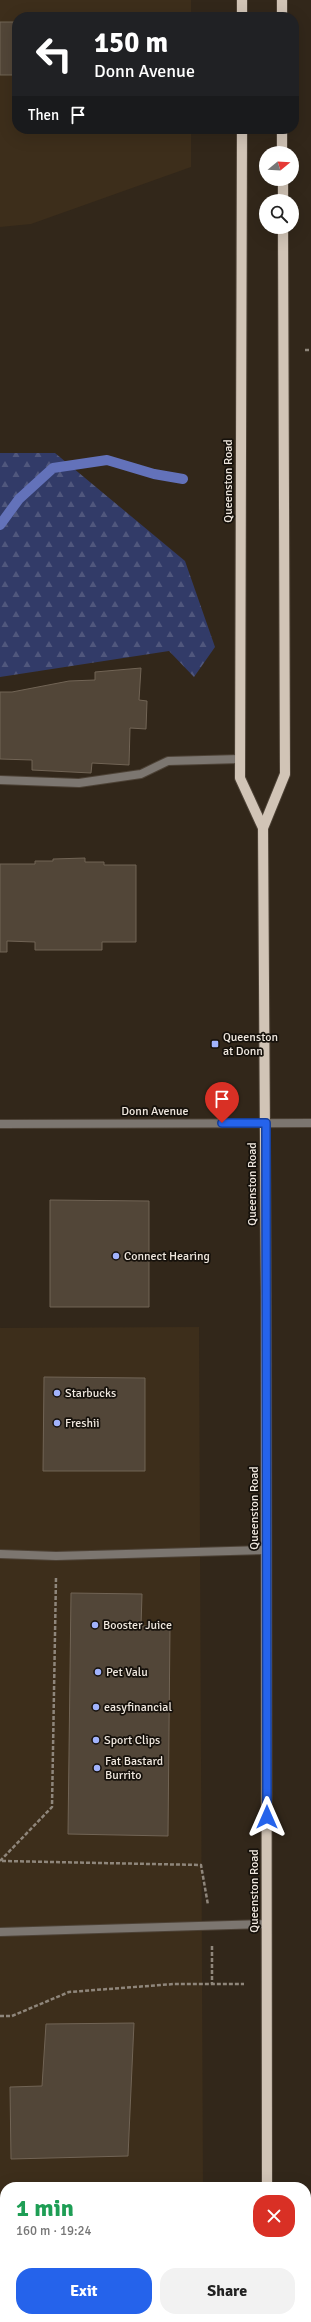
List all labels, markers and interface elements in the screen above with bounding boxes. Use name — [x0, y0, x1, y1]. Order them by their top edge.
text: 150 m — [94, 26, 168, 60]
icon: left — [28, 28, 80, 80]
text: Donn Avenue — [94, 60, 195, 82]
icon: arrive — [67, 104, 89, 126]
text: Then — [28, 106, 59, 124]
north arrow — [259, 146, 299, 186]
map controls — [259, 146, 299, 234]
button: search — [259, 194, 299, 234]
street label: Queenston Road — [221, 439, 236, 523]
place label: Queenston at Donn — [223, 1030, 278, 1059]
marker: Queenston at Donn — [210, 1039, 220, 1049]
pin — [205, 1082, 239, 1123]
icon: arrive — [211, 1088, 233, 1110]
street label: Donn Avenue — [121, 1104, 189, 1119]
street label: Queenston Road — [245, 1142, 260, 1226]
place label: Connect Hearing — [124, 1249, 210, 1264]
marker: Connect Hearing — [111, 1251, 121, 1261]
place label: Starbucks — [65, 1386, 116, 1401]
marker: Starbucks — [52, 1388, 62, 1398]
place label: Freshii — [65, 1416, 99, 1431]
marker: Freshii — [52, 1418, 62, 1428]
street label: Queenston Road — [247, 1466, 262, 1550]
place label: Booster Juice — [103, 1618, 172, 1633]
marker: Booster Juice — [90, 1620, 100, 1630]
place label: Pet Valu — [106, 1665, 148, 1680]
marker: Pet Valu — [93, 1667, 103, 1677]
place label: easyfinancial — [104, 1700, 172, 1715]
marker: easyfinancial — [91, 1702, 101, 1712]
place label: Sport Clips — [104, 1733, 160, 1748]
marker: Sport Clips — [91, 1735, 101, 1745]
place label: Fat Bastard Burrito — [105, 1754, 163, 1783]
marker: Fat Bastard Burrito — [92, 1763, 102, 1773]
position arrow — [246, 1796, 288, 1838]
street label: Queenston Road — [247, 1849, 262, 1933]
text: 1 min — [16, 2193, 74, 2223]
button: close — [253, 2195, 295, 2237]
text: 160 m · 19:24 — [16, 2223, 92, 2239]
button: Exit — [16, 2268, 152, 2314]
button: Share — [160, 2268, 295, 2314]

